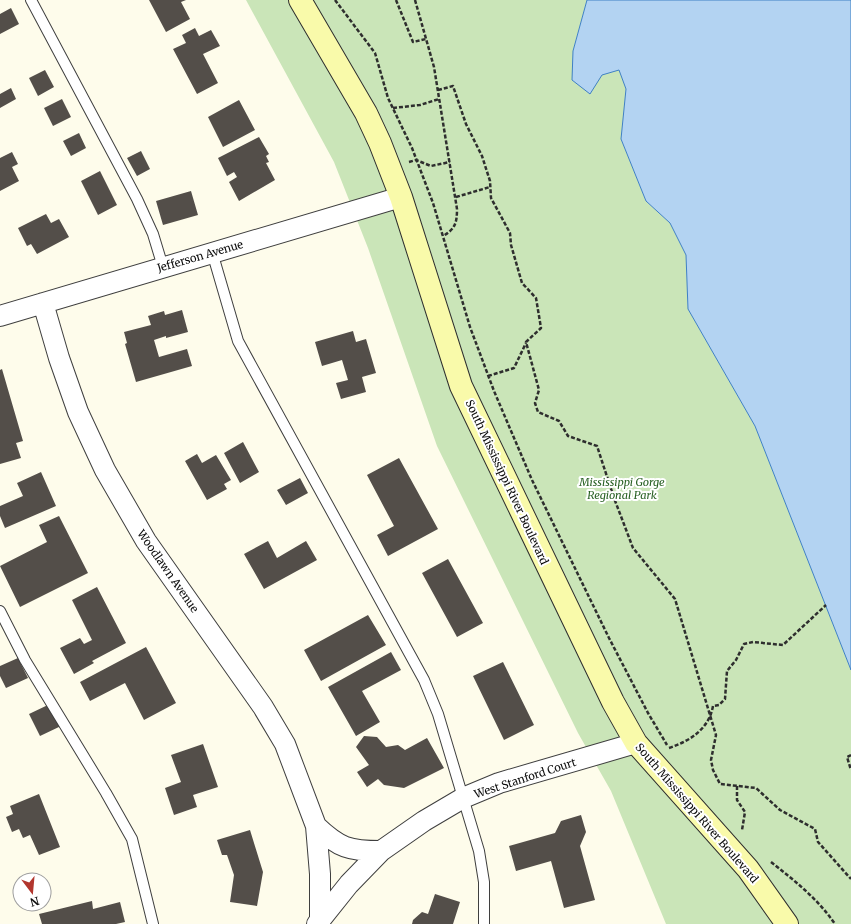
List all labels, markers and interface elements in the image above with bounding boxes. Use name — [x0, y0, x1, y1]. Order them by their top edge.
street label: Jefferson Avenue — [154, 237, 245, 275]
street label: South Mississippi River Boulevard — [463, 397, 552, 567]
park label: Mississippi Gorge Regional Park — [578, 475, 665, 502]
street label: Woodlawn Avenue — [134, 526, 202, 615]
street label: South Mississippi River Boulevard — [633, 740, 762, 886]
street label: West Stanford Court — [471, 755, 578, 801]
north arrow — [12, 872, 52, 912]
text: N — [28, 894, 41, 910]

